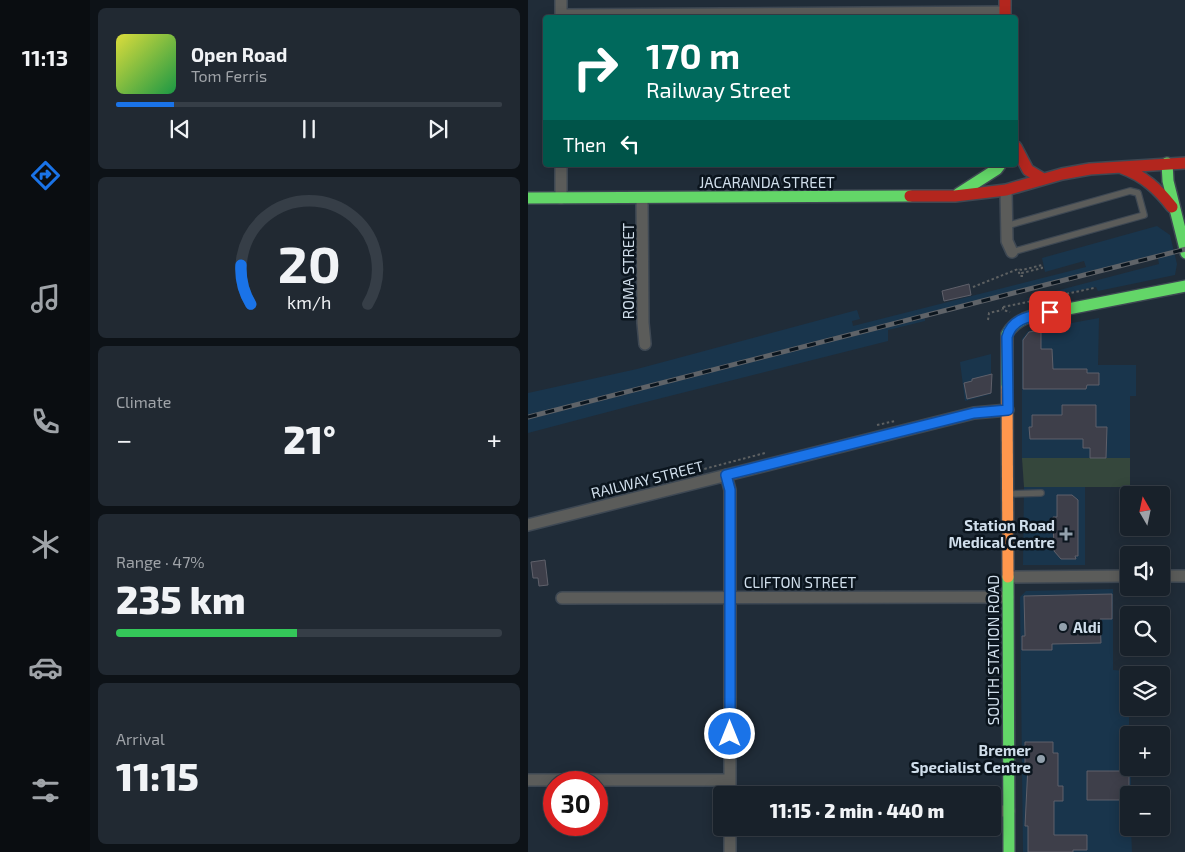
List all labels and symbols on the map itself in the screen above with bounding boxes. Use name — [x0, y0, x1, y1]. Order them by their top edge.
street label: JACARANDA STREET — [699, 173, 835, 191]
street label: ROMA STREET — [619, 222, 637, 319]
pin — [1029, 291, 1071, 333]
street label: RAILWAY STREET — [589, 456, 705, 502]
north arrow — [1120, 486, 1170, 536]
place label: Station Road Medical Centre — [949, 516, 1055, 551]
marker: Station Road Medical Centre — [1059, 527, 1073, 541]
street label: CLIFTON STREET — [744, 573, 857, 591]
street label: SOUTH STATION ROAD — [984, 575, 1002, 725]
place label: Aldi — [1073, 618, 1101, 636]
marker: Aldi — [1057, 621, 1069, 633]
position arrow — [703, 707, 755, 759]
place label: Bremer Specialist Centre — [911, 741, 1032, 776]
marker: Bremer Specialist Centre — [1035, 753, 1047, 765]
speed limit sign: 30 — [543, 771, 608, 836]

